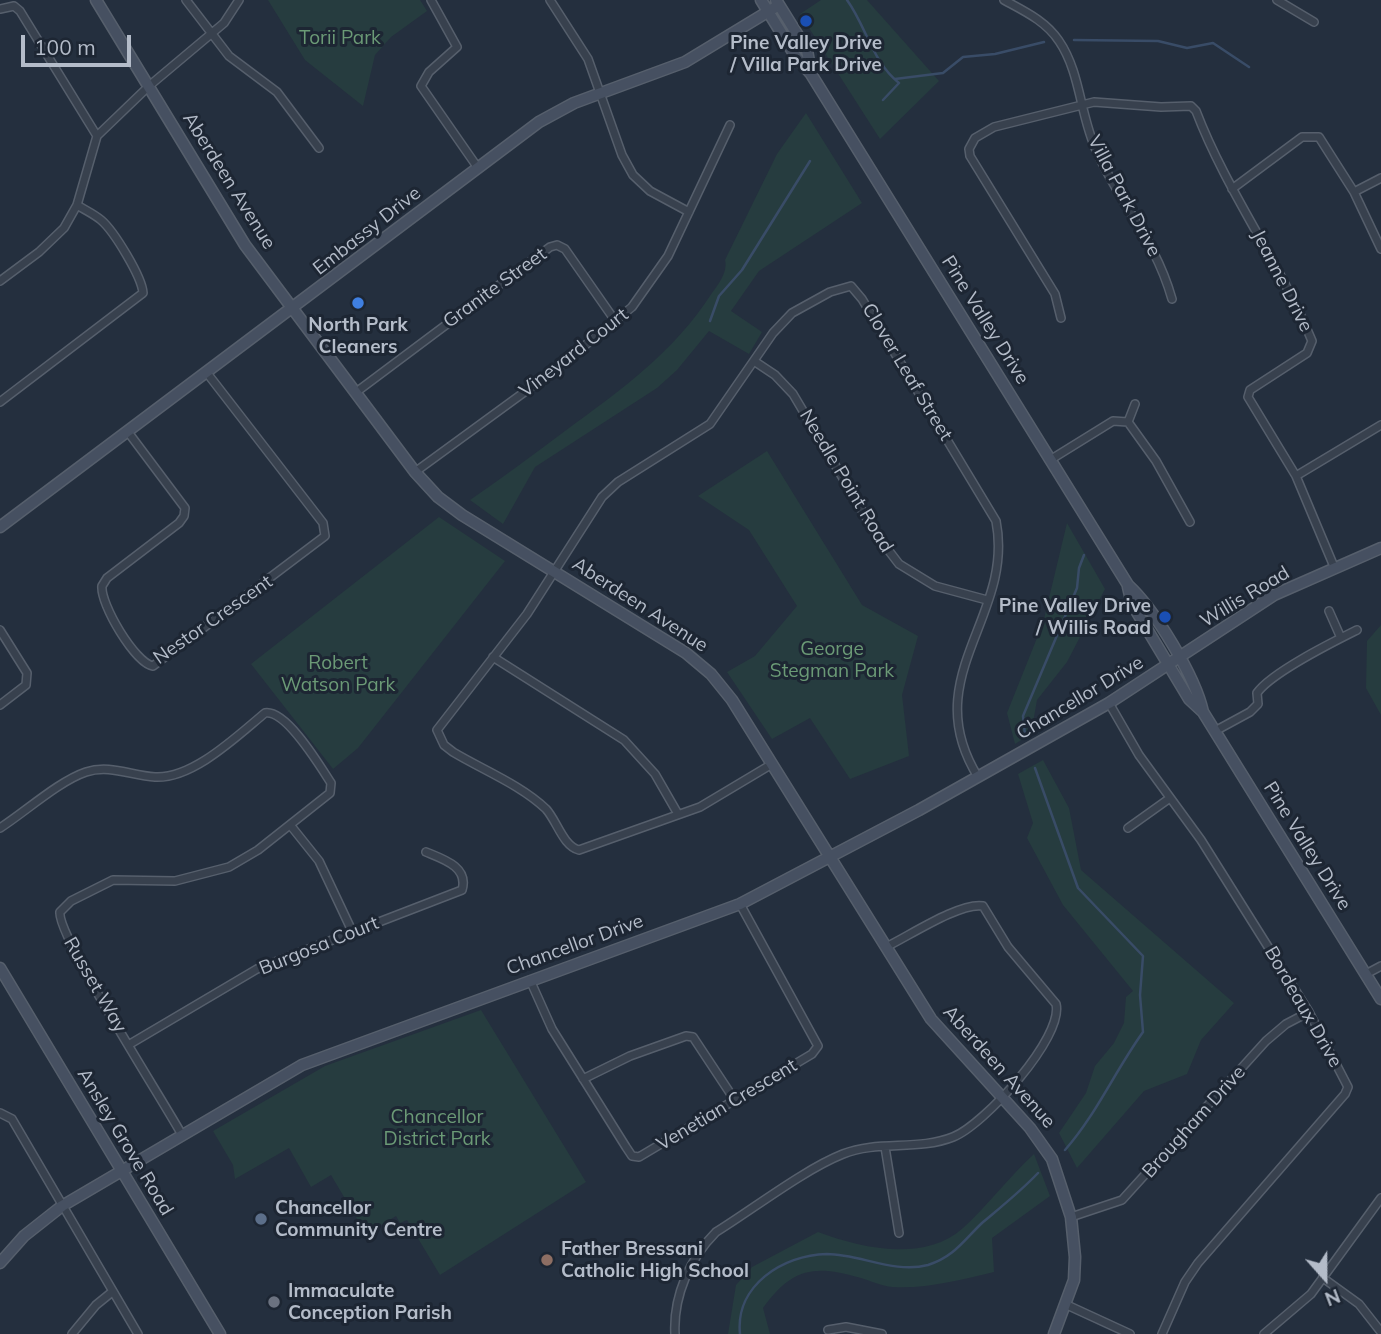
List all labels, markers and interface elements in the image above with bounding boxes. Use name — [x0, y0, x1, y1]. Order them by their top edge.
marker: Pine Valley Drive / Villa Park Drive — [798, 13, 814, 29]
scale bar — [24, 21, 135, 65]
park label: Torii Park — [299, 27, 381, 49]
place label: Pine Valley Drive / Villa Park Drive — [730, 32, 882, 76]
text: 100 m — [34, 34, 96, 60]
street label: Aberdeen Avenue — [178, 108, 280, 254]
street label: Villa Park Drive — [1082, 131, 1166, 261]
street label: Embassy Drive — [309, 182, 425, 280]
street label: Jeanne Drive — [1247, 226, 1317, 336]
street label: Granite Street — [439, 243, 551, 333]
street label: Pine Valley Drive — [936, 252, 1034, 388]
marker: North Park Cleaners — [350, 295, 366, 311]
street label: Clover Leaf Street — [857, 299, 957, 445]
street label: Vineyard Court — [515, 303, 633, 403]
place label: North Park Cleaners — [308, 314, 408, 358]
street label: Needle Point Road — [794, 405, 898, 557]
street label: Aberdeen Avenue — [568, 553, 712, 657]
street label: Willis Road — [1196, 561, 1294, 633]
street label: Nestor Crescent — [149, 571, 277, 669]
place label: Pine Valley Drive / Willis Road — [999, 595, 1151, 639]
marker: Pine Valley Drive / Willis Road — [1157, 609, 1173, 625]
park label: George Stegman Park — [770, 638, 894, 682]
street label: Chancellor Drive — [1012, 651, 1148, 745]
park label: Robert Watson Park — [281, 652, 395, 696]
street label: Pine Valley Drive — [1258, 778, 1356, 914]
street label: Chancellor Drive — [504, 910, 646, 980]
street label: Burgosa Court — [256, 912, 382, 980]
street label: Russet Way — [59, 933, 131, 1037]
street label: Bordeaux Drive — [1259, 943, 1347, 1071]
street label: Aberdeen Avenue — [938, 1001, 1060, 1133]
street label: Venetian Crescent — [653, 1054, 801, 1156]
street label: Brougham Drive — [1138, 1061, 1250, 1183]
street label: Ansley Grove Road — [72, 1064, 178, 1220]
park label: Chancellor District Park — [383, 1106, 491, 1150]
place label: Chancellor Community Centre — [275, 1197, 443, 1241]
marker: Chancellor Community Centre — [253, 1211, 269, 1227]
place label: Father Bressani Catholic High School — [561, 1238, 749, 1282]
north arrow — [1290, 1243, 1360, 1313]
marker: Father Bressani Catholic High School — [539, 1252, 555, 1268]
place label: Immaculate Conception Parish — [288, 1280, 452, 1324]
text: N — [1322, 1284, 1344, 1311]
marker: Immaculate Conception Parish — [266, 1294, 282, 1310]

